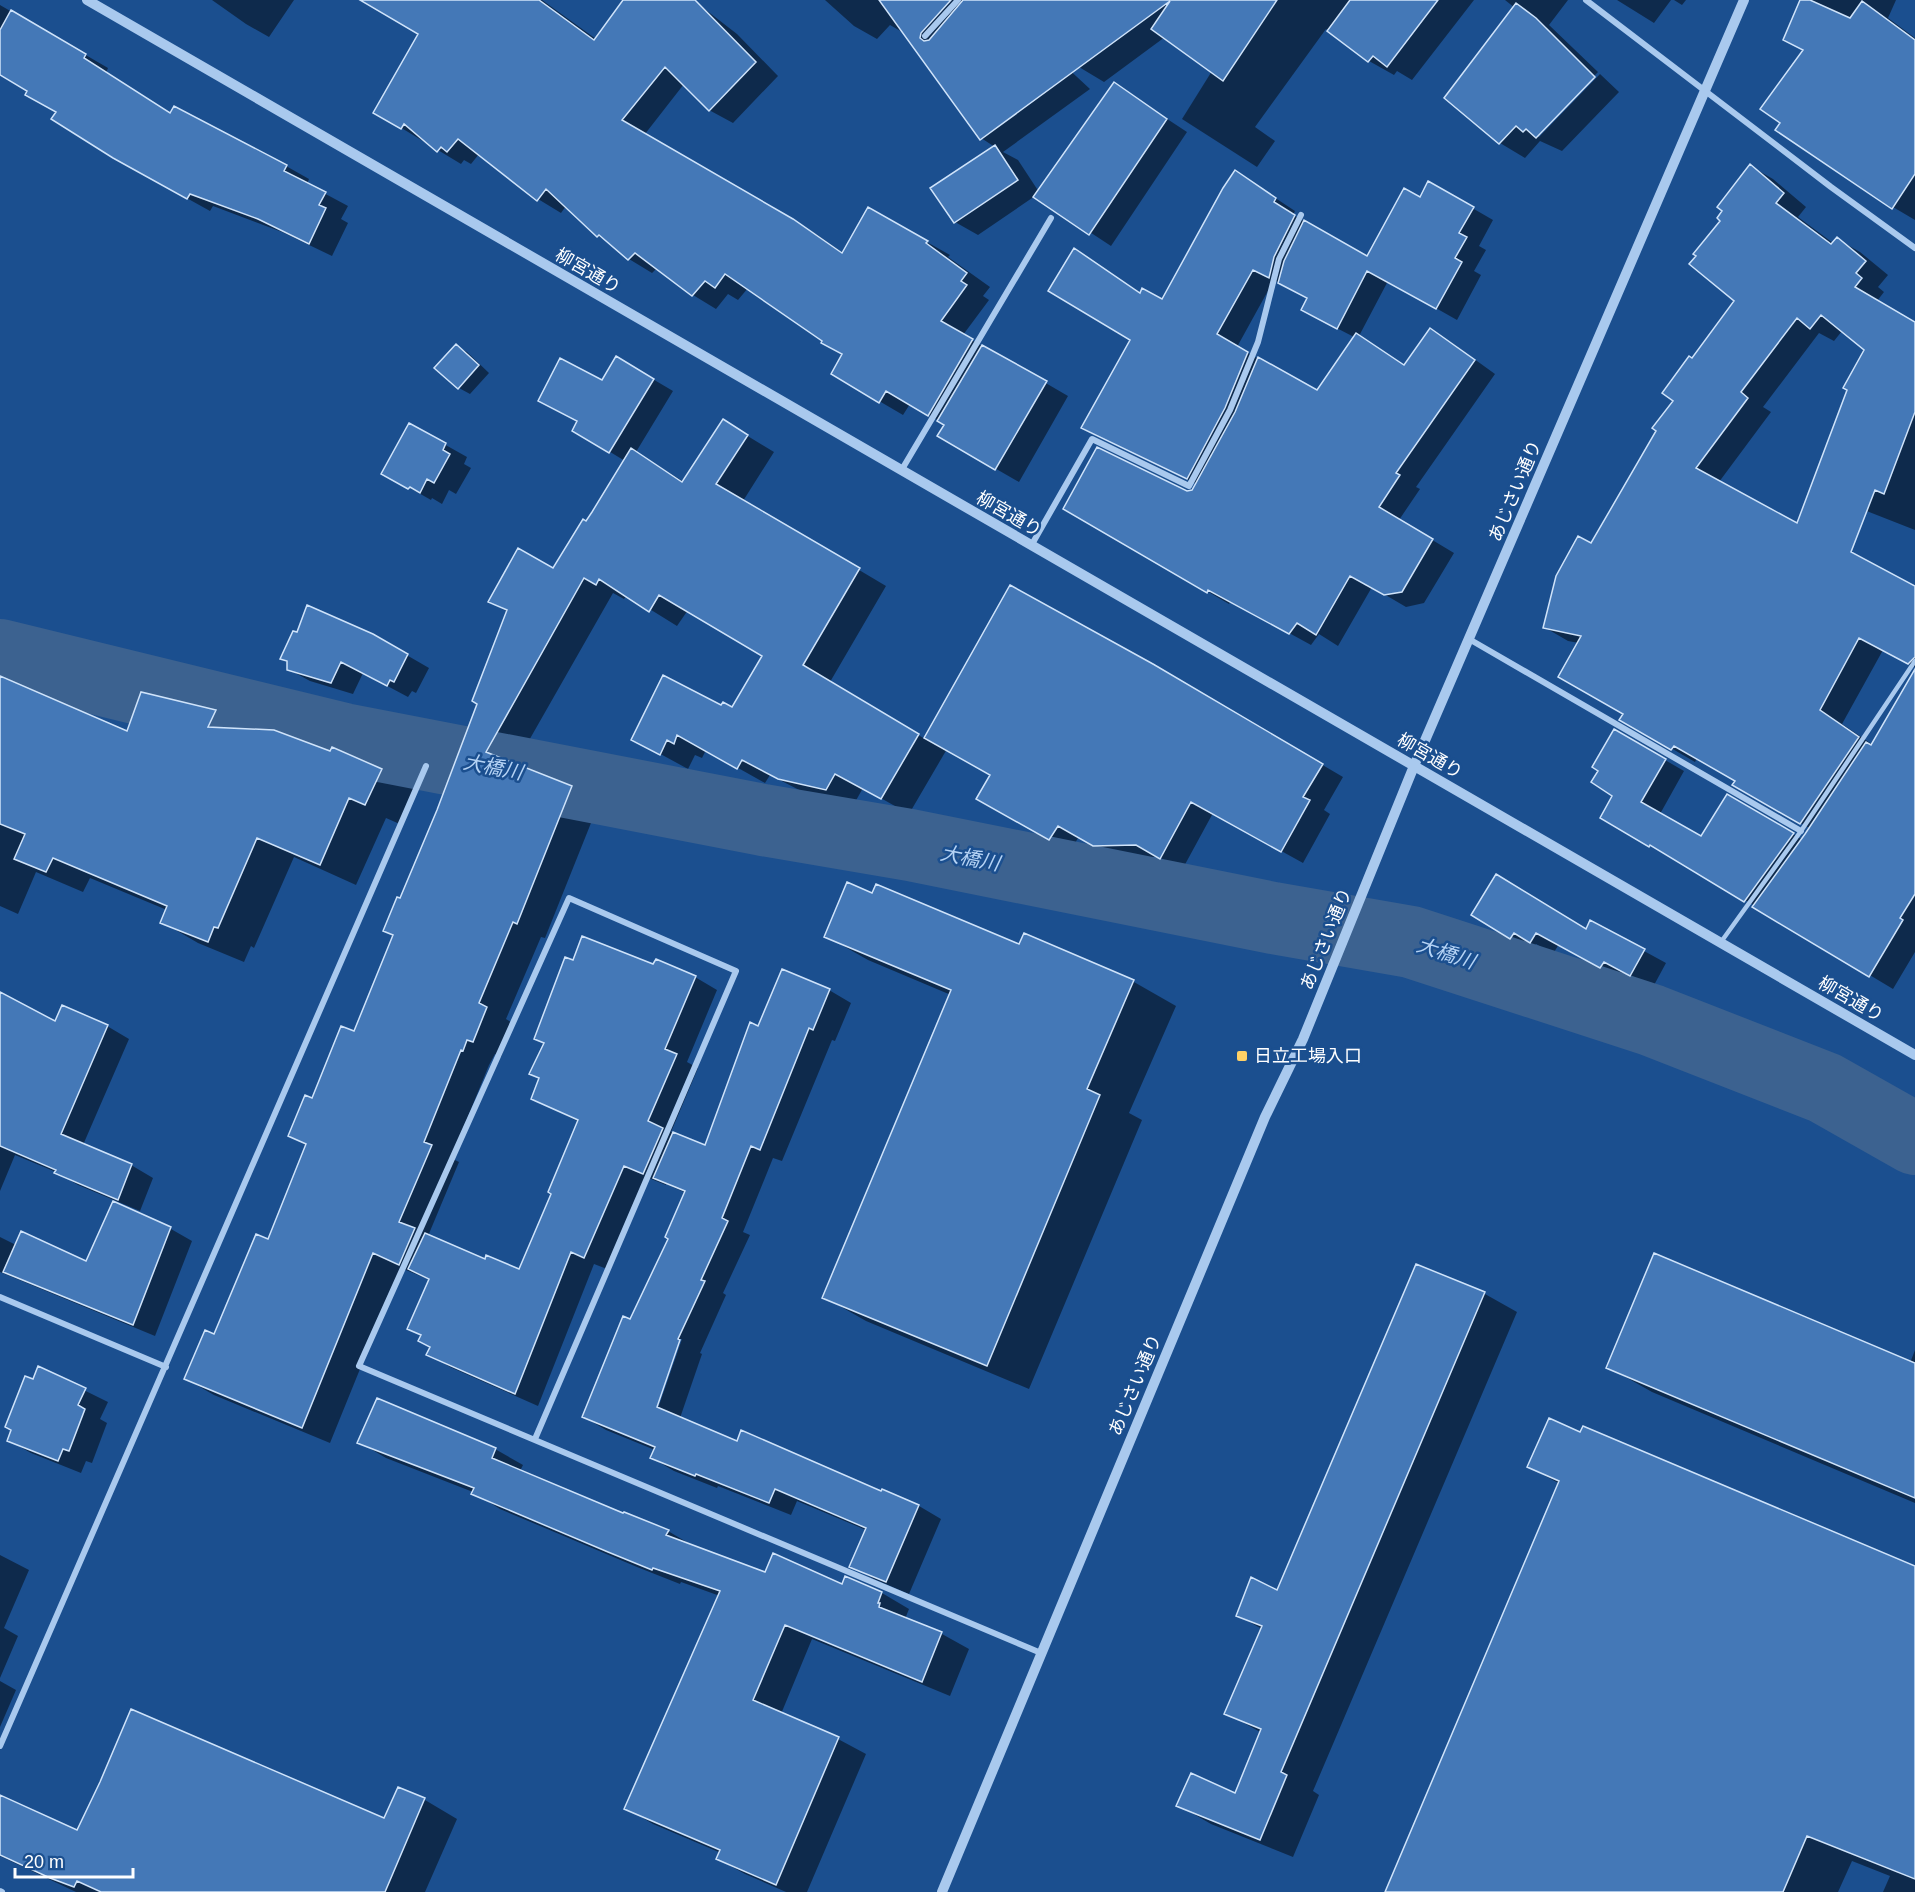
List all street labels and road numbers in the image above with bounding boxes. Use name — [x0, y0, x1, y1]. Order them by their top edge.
street label: 柳宮通り — [552, 244, 624, 298]
street label: あじさい通り — [1485, 437, 1545, 545]
street label: 柳宮通り — [973, 487, 1045, 541]
street label: 柳宮通り — [1394, 729, 1466, 783]
street label: あじさい通り — [1296, 885, 1356, 993]
street label: 柳宮通り — [1815, 972, 1887, 1026]
street label: あじさい通り — [1105, 1331, 1165, 1439]

